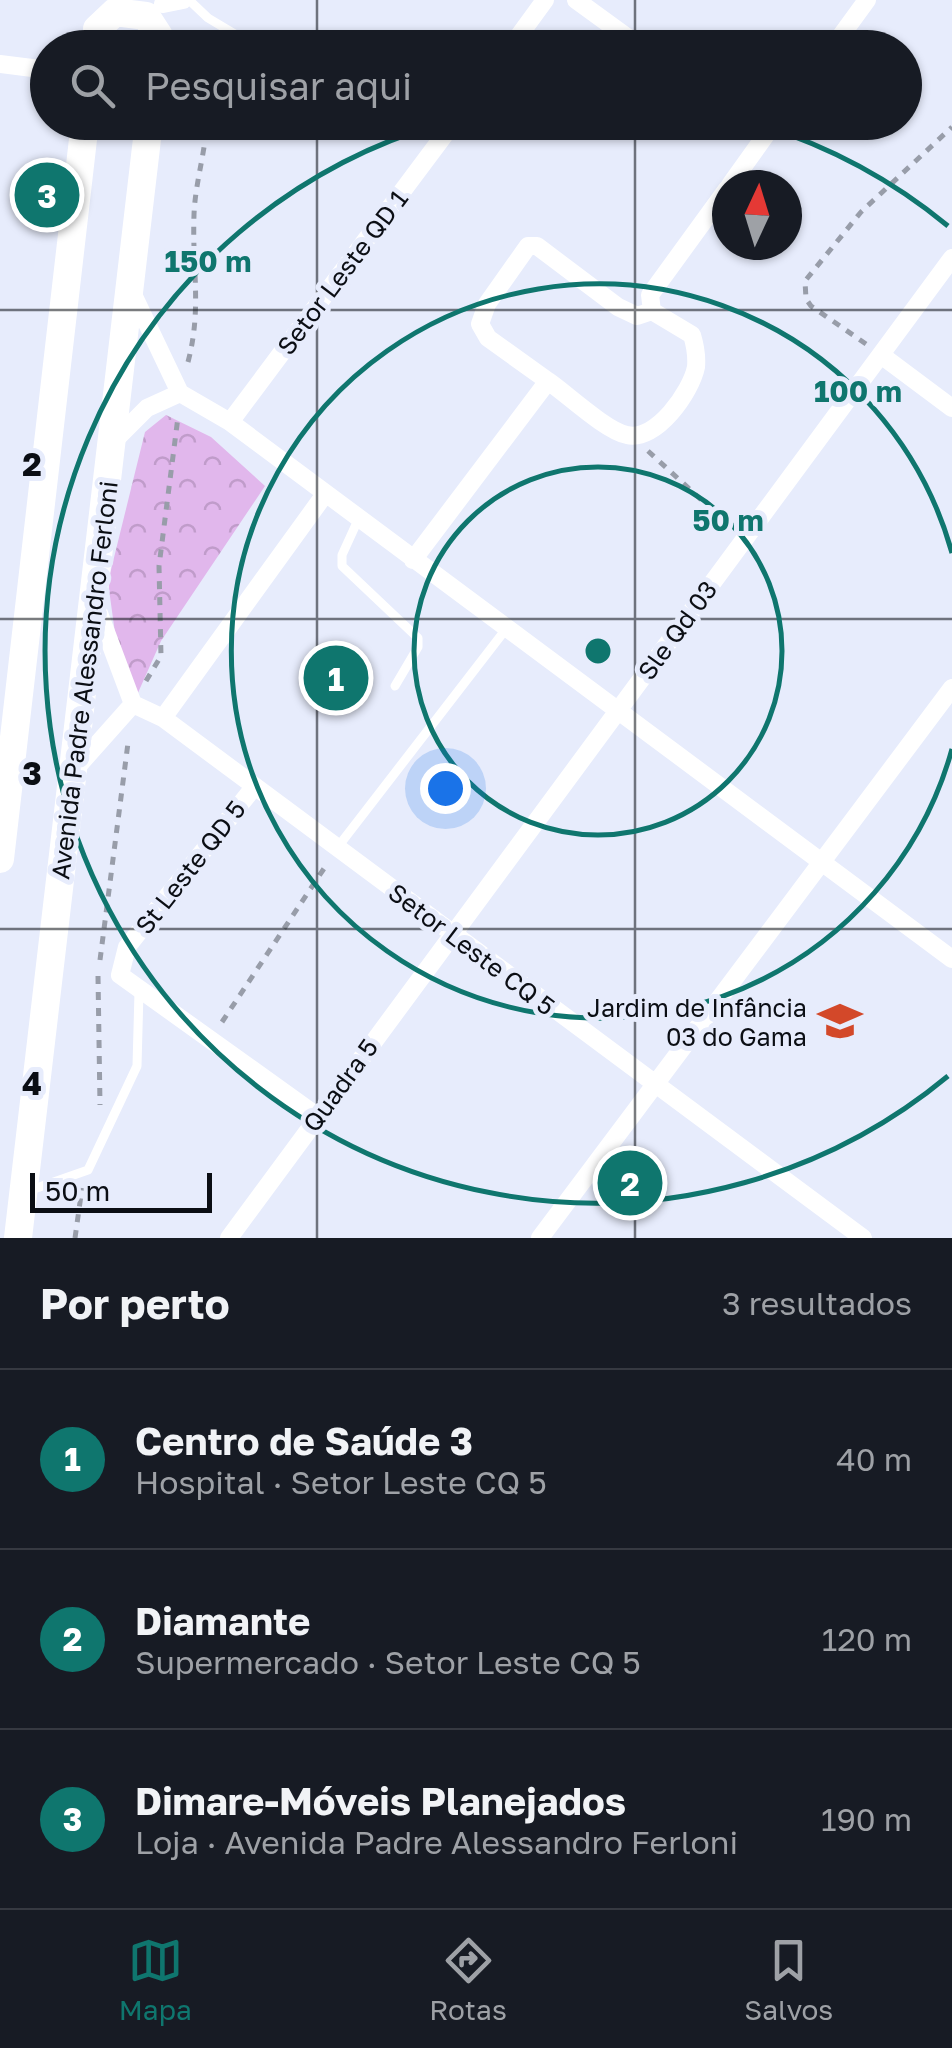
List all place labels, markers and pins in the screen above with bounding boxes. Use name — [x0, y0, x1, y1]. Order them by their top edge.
pin: 3 — [15, 158, 80, 232]
centre of rings — [580, 633, 616, 669]
pin: 1 — [304, 640, 368, 716]
place label: Jardim de Infância 03 do Gama — [587, 992, 807, 1052]
school or university icon: Jardim de Infância 03 do Gama — [816, 997, 864, 1045]
pin: 2 — [598, 1146, 662, 1220]

